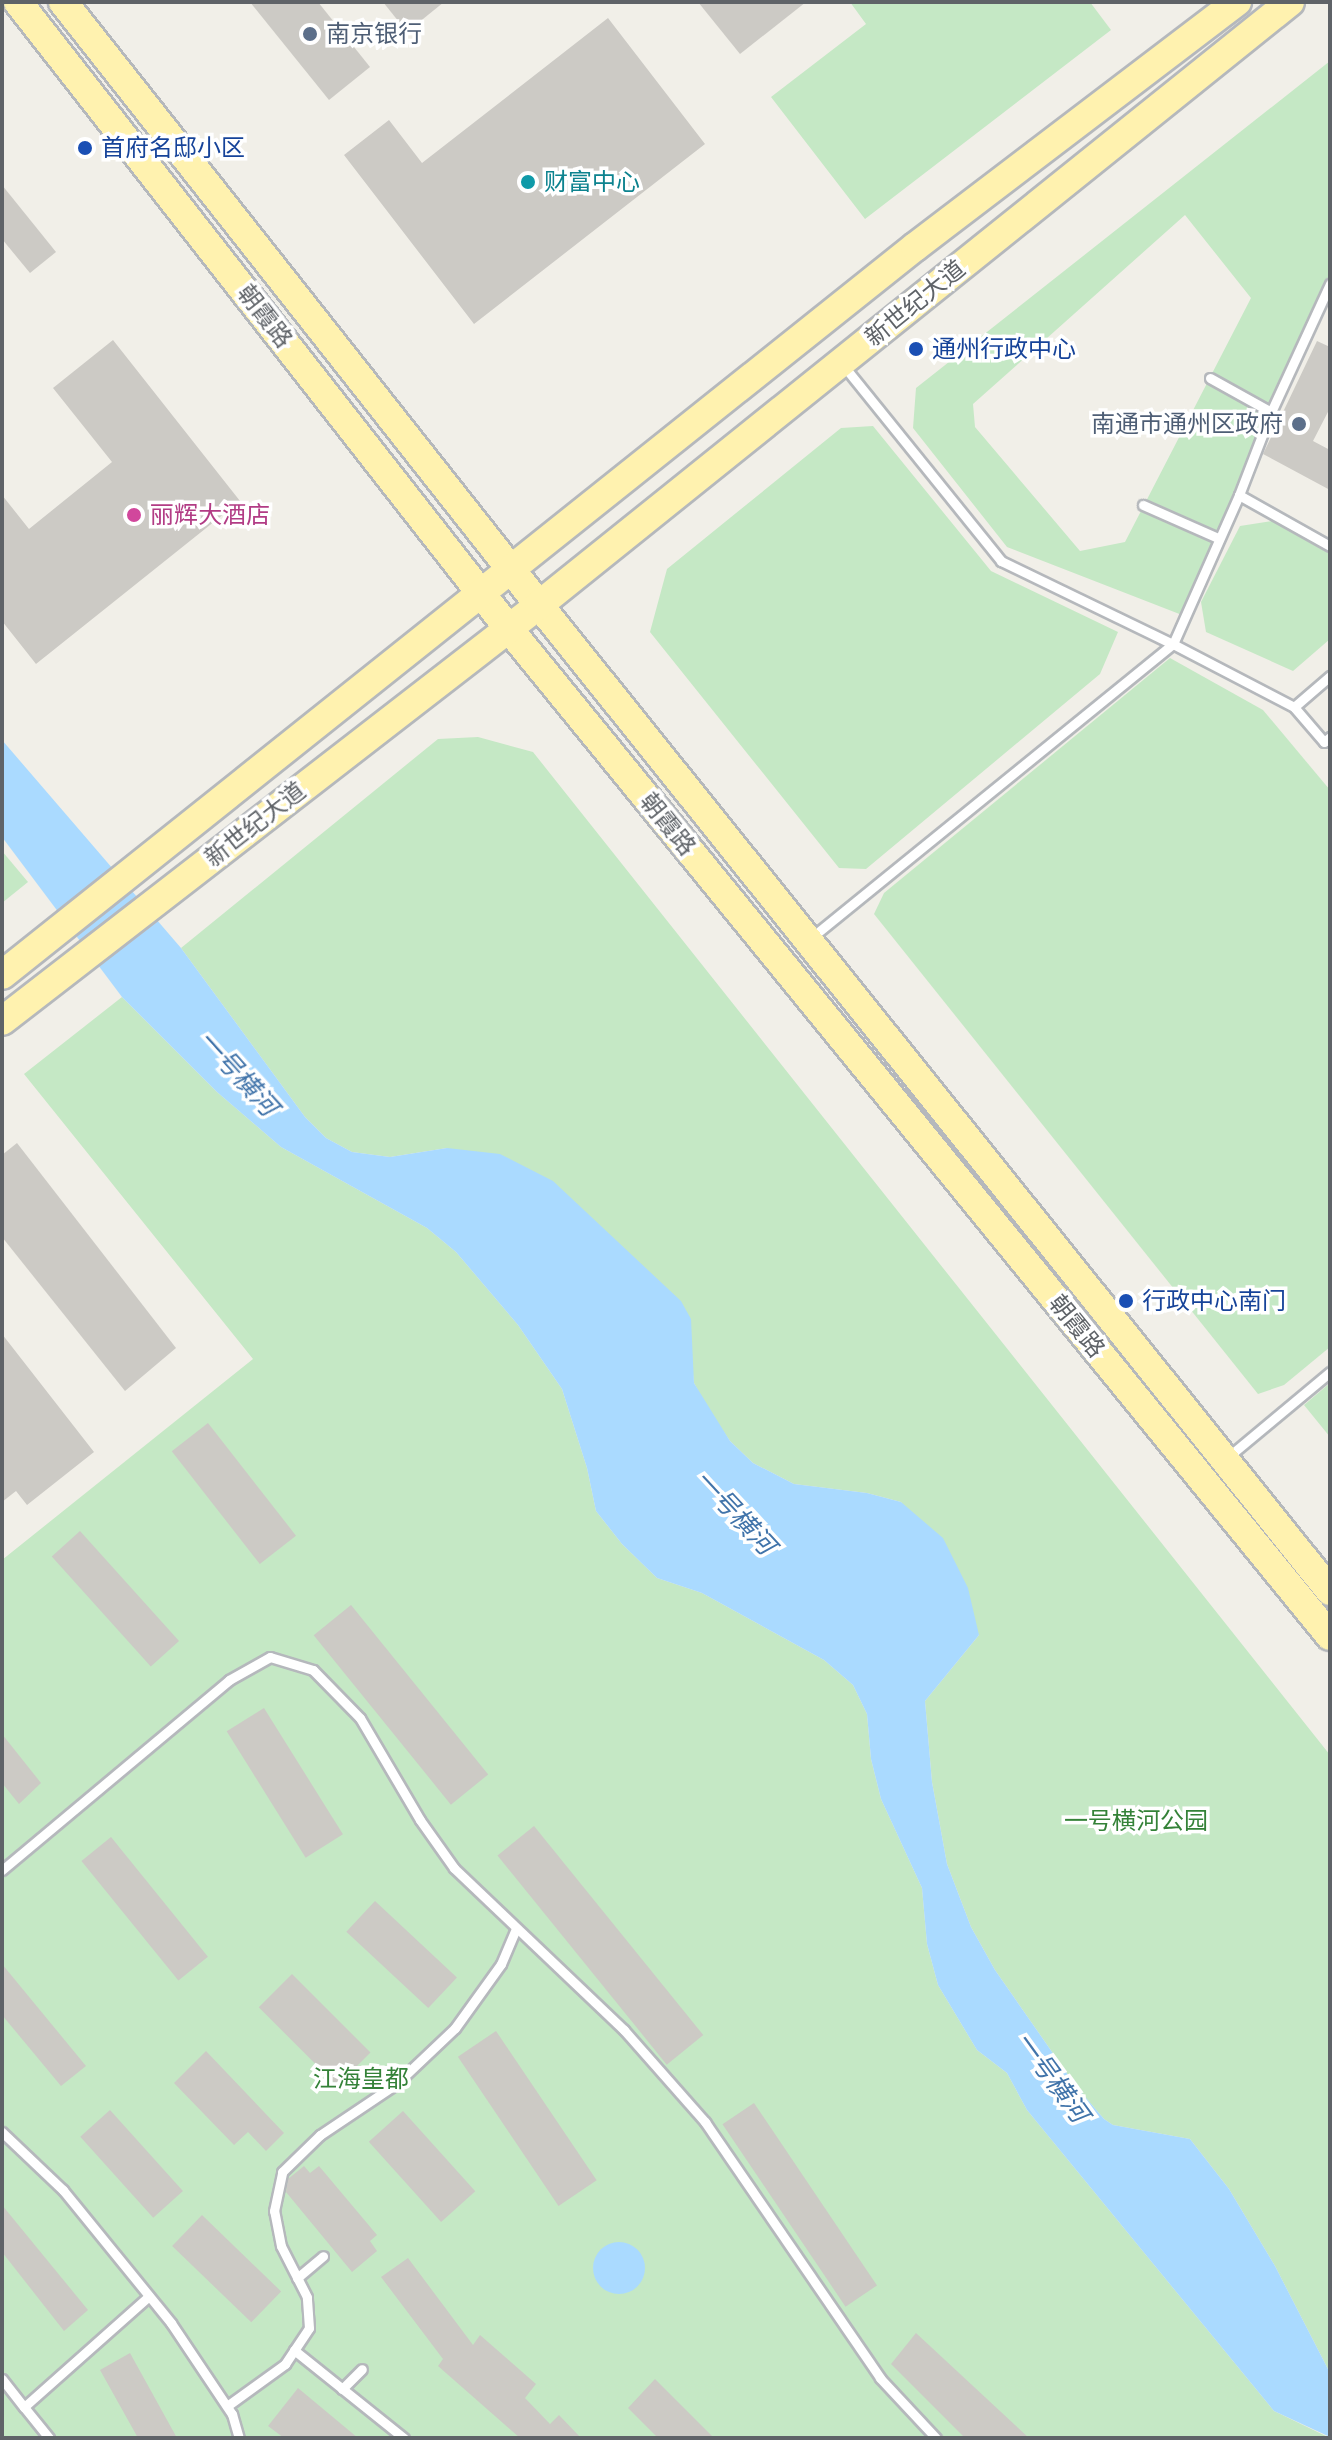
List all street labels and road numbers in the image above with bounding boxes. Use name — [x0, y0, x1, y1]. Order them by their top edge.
street label: 新世纪大道 — [859, 254, 971, 352]
street label: 朝霞路 — [231, 279, 299, 353]
street label: 新世纪大道 — [199, 776, 311, 872]
street label: 朝霞路 — [634, 787, 702, 861]
street label: 朝霞路 — [1043, 1289, 1111, 1363]

